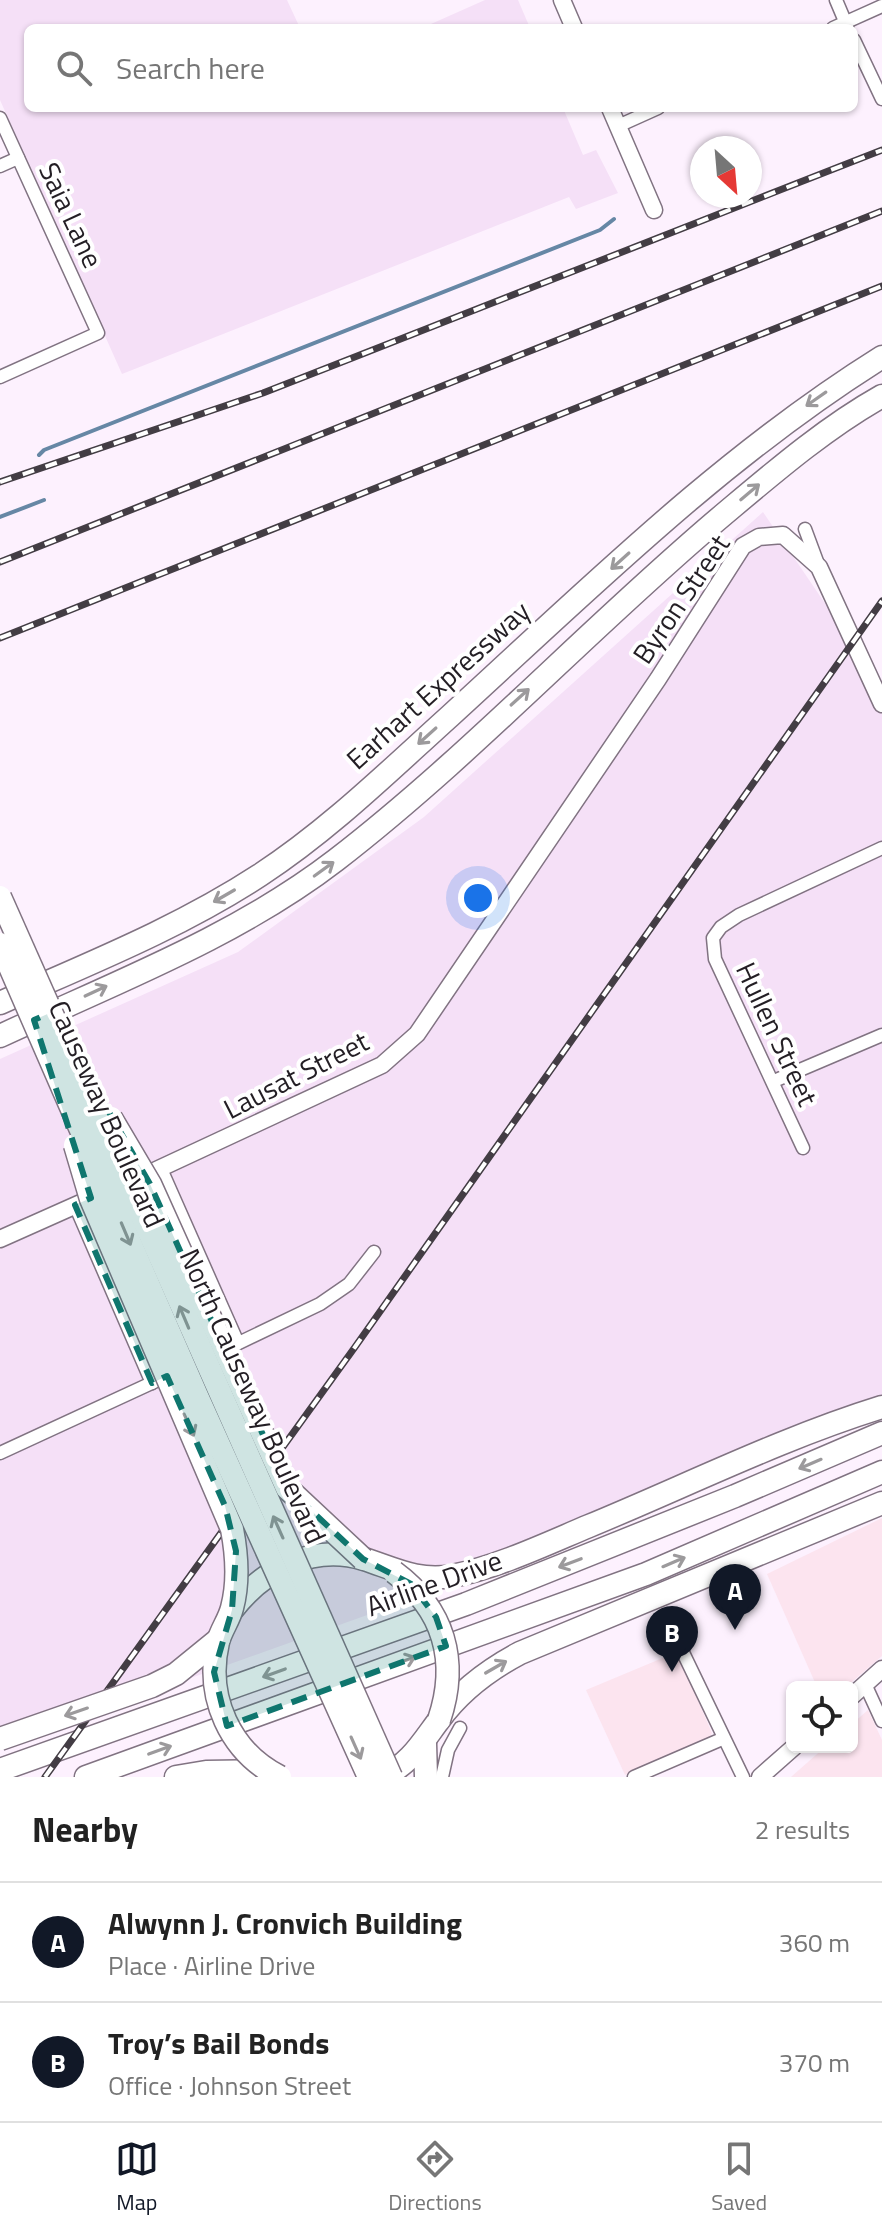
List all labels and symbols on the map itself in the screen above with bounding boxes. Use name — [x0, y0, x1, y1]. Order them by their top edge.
north arrow — [690, 136, 762, 208]
street label: Saia Lane — [28, 155, 115, 275]
one-way arrow — [806, 391, 828, 407]
one-way arrow — [739, 483, 760, 501]
street label: Byron Street — [621, 525, 740, 672]
one-way arrow — [611, 552, 631, 570]
street label: Earhart Expressway — [336, 590, 539, 779]
one-way arrow — [509, 689, 529, 707]
one-way arrow — [418, 726, 438, 744]
one-way arrow — [313, 860, 335, 877]
your location — [458, 878, 498, 918]
one-way arrow — [213, 888, 236, 904]
street label: Hullen Street — [725, 955, 830, 1113]
one-way arrow — [84, 983, 108, 998]
street label: Causeway Boulevard — [38, 993, 177, 1234]
street label: Lausat Street — [216, 1020, 376, 1129]
one-way arrow — [120, 1221, 135, 1245]
street label: North Causeway Boulevard — [169, 1241, 338, 1550]
one-way arrow — [176, 1306, 191, 1330]
one-way arrow — [182, 1412, 197, 1436]
one-way arrow — [799, 1457, 823, 1472]
one-way arrow — [270, 1516, 285, 1540]
street label: Airline Drive — [360, 1538, 508, 1627]
one-way arrow — [661, 1553, 686, 1568]
one-way arrow — [558, 1557, 583, 1571]
pin: A — [709, 1564, 761, 1630]
pin: B — [646, 1606, 698, 1672]
one-way arrow — [391, 1653, 416, 1668]
one-way arrow — [484, 1659, 507, 1675]
one-way arrow — [262, 1666, 287, 1681]
one-way arrow — [64, 1706, 89, 1721]
one-way arrow — [350, 1735, 365, 1760]
one-way arrow — [147, 1742, 172, 1757]

